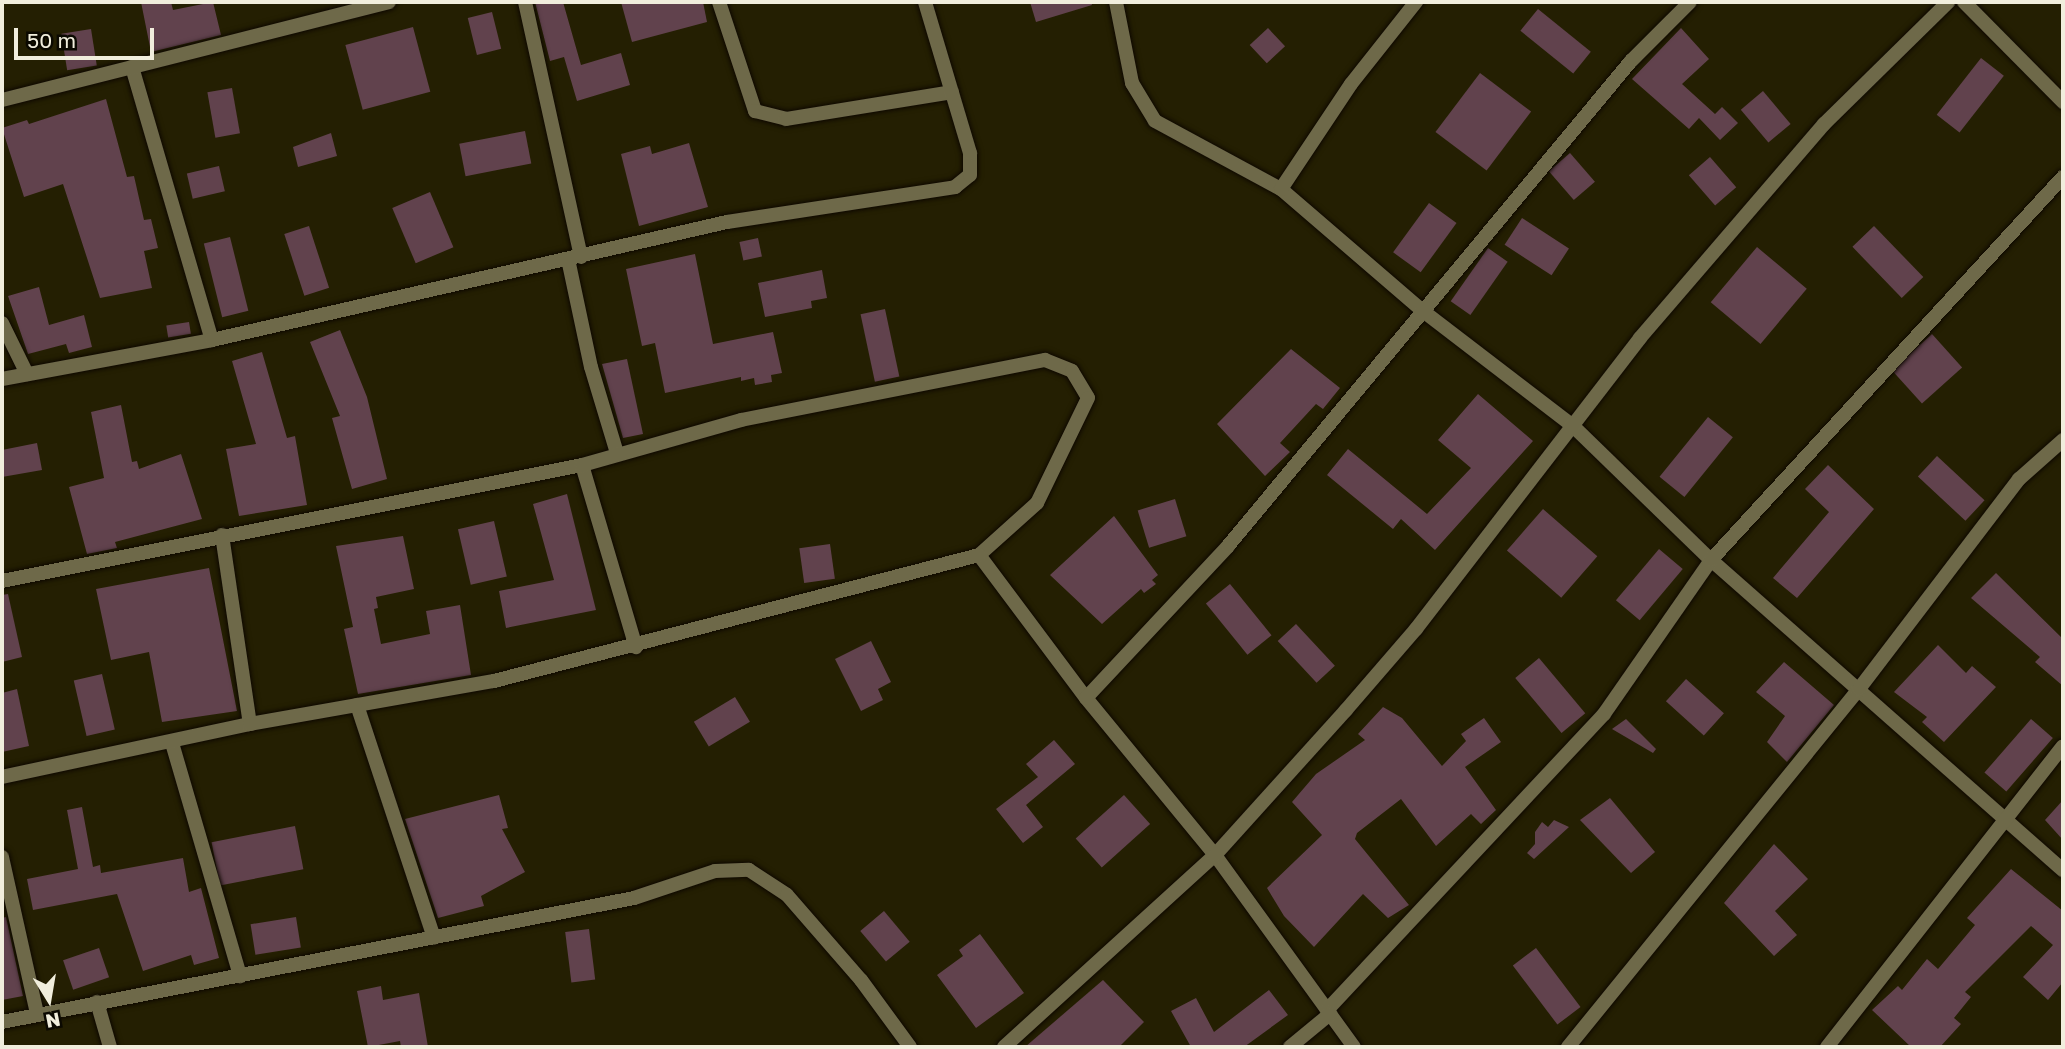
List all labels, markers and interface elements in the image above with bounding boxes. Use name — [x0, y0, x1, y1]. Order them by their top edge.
scale bar — [18, 14, 158, 58]
text: 50 m — [27, 27, 76, 53]
north arrow — [14, 965, 84, 1035]
text: N — [44, 1008, 62, 1034]

